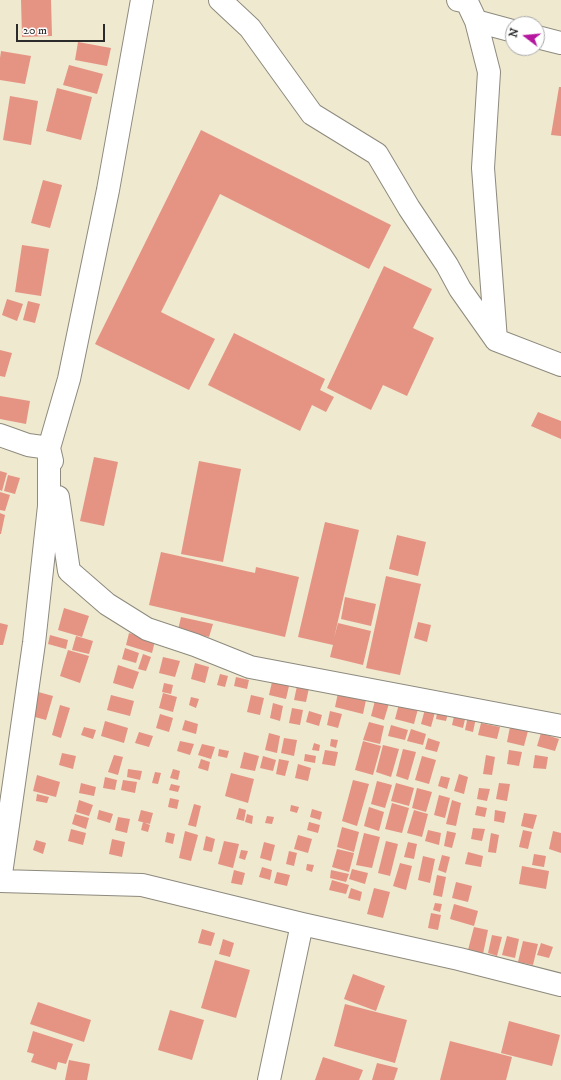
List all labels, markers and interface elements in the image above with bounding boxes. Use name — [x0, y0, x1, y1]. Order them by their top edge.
scale bar — [18, 16, 107, 42]
north arrow — [505, 16, 545, 56]
text: 20 m — [23, 23, 47, 38]
text: N — [506, 27, 522, 39]

